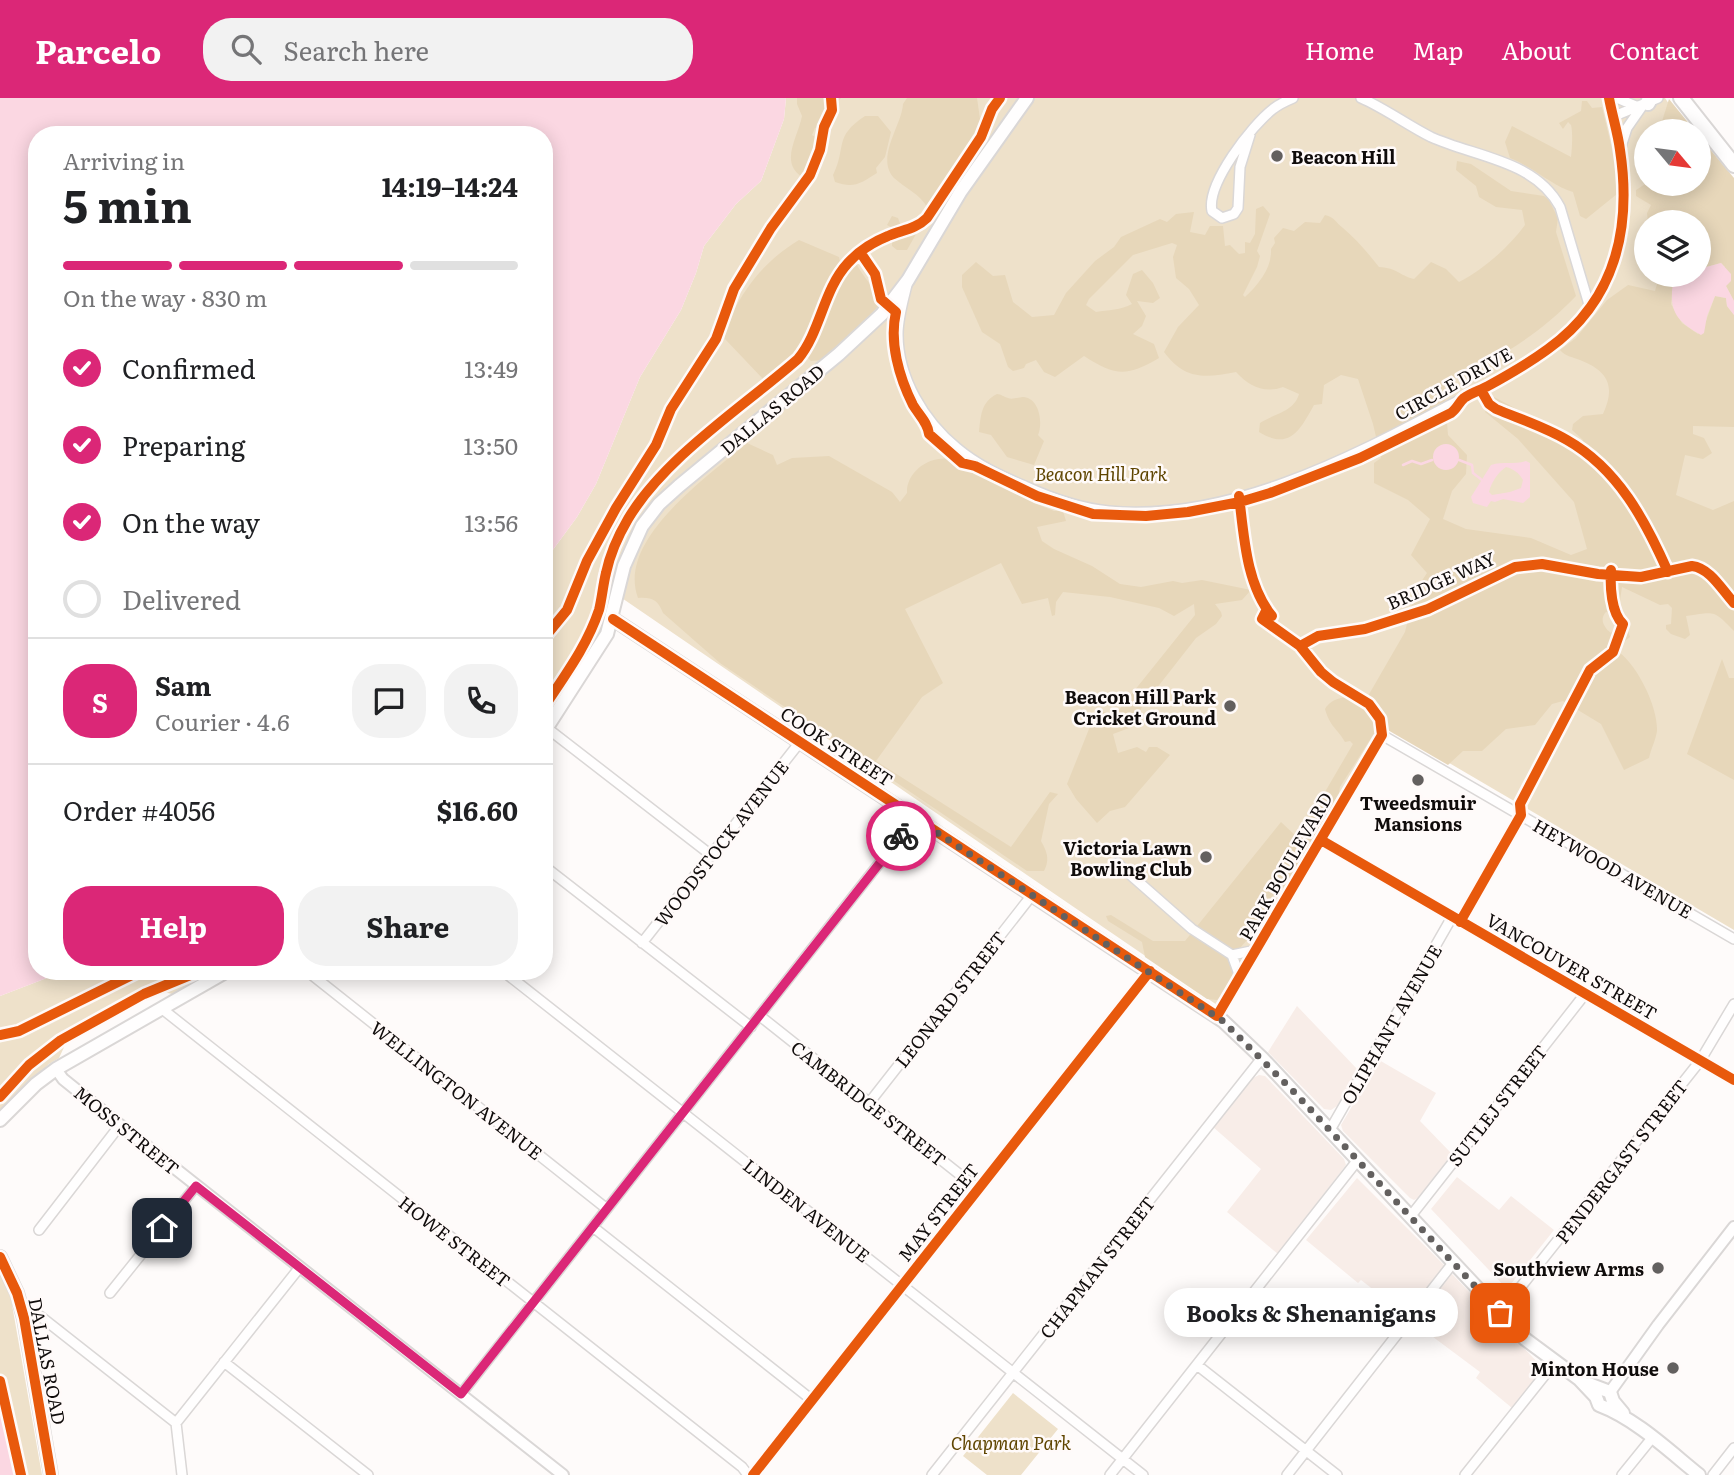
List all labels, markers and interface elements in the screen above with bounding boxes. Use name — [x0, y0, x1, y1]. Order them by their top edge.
search box — [203, 18, 693, 81]
text: Parcelo — [35, 25, 161, 74]
icon: search — [227, 30, 265, 68]
text: Search here — [283, 30, 429, 69]
text: Home — [1305, 32, 1374, 67]
text: Map — [1412, 32, 1463, 67]
text: About — [1501, 32, 1571, 67]
text: Contact — [1609, 32, 1699, 67]
north arrow — [1634, 119, 1712, 196]
map controls — [1634, 119, 1711, 287]
text: Arriving in — [63, 143, 185, 177]
place label: Beacon Hill — [1291, 143, 1396, 170]
marker: Beacon Hill — [1269, 148, 1285, 164]
text: 14:19–14:24 — [382, 166, 518, 205]
text: 5 min — [63, 169, 192, 237]
button: layers — [1634, 210, 1711, 287]
text: On the way · 830 m — [63, 280, 267, 314]
street label: CIRCLE DRIVE — [1389, 340, 1517, 426]
text: Confirmed — [122, 348, 256, 387]
icon: check — [63, 349, 101, 387]
text: 13:49 — [464, 351, 518, 385]
street label: DALLAS ROAD — [714, 357, 830, 461]
text: Preparing — [122, 425, 245, 464]
icon: check — [63, 426, 101, 464]
text: 13:50 — [464, 428, 518, 462]
park label: Beacon Hill Park — [1035, 460, 1167, 487]
text: On the way — [122, 502, 260, 541]
icon: check — [63, 503, 101, 541]
text: 13:56 — [464, 505, 518, 539]
street label: BRIDGE WAY — [1382, 544, 1500, 616]
text: Delivered — [122, 579, 241, 618]
button: chat — [352, 664, 426, 738]
button: phone — [444, 664, 518, 738]
text: Sam — [155, 665, 211, 704]
text: S — [92, 682, 108, 721]
place label: Beacon Hill Park Cricket Ground — [1064, 683, 1217, 731]
marker: Beacon Hill Park Cricket Ground — [1222, 698, 1238, 714]
street label: COOK STREET — [775, 699, 899, 793]
text: Courier · 4.6 — [155, 704, 290, 738]
street label: WOODSTOCK AVENUE — [647, 754, 795, 932]
marker: Tweedsmuir Mansions — [1410, 772, 1426, 788]
street label: PARK BOULEVARD — [1232, 787, 1338, 945]
place label: Tweedsmuir Mansions — [1360, 789, 1477, 837]
text: Order #4056 — [63, 790, 215, 829]
text: $16.60 — [437, 790, 518, 829]
courier — [866, 801, 936, 871]
street label: HEYWOOD AVENUE — [1528, 811, 1698, 925]
icon: bike — [882, 817, 920, 855]
place label: Victoria Lawn Bowling Club — [1063, 834, 1192, 882]
marker: Victoria Lawn Bowling Club — [1198, 849, 1214, 865]
button: Help — [63, 886, 284, 966]
button: Share — [298, 886, 518, 966]
street label: VANCOUVER STREET — [1481, 906, 1663, 1026]
street label: LEONARD STREET — [888, 925, 1012, 1073]
street label: OLIPHANT AVENUE — [1334, 939, 1448, 1109]
street label: WELLINGTON AVENUE — [365, 1014, 549, 1166]
street label: CAMBRIDGE STREET — [786, 1034, 952, 1172]
street label: SUTLEJ STREET — [1441, 1039, 1553, 1171]
street label: PENDERGAST STREET — [1548, 1073, 1694, 1249]
street label: MOSS STREET — [68, 1079, 186, 1181]
street label: LINDEN AVENUE — [738, 1152, 876, 1268]
street label: MAY STREET — [891, 1157, 985, 1267]
street label: HOWE STREET — [393, 1189, 517, 1293]
street label: CHAPMAN STREET — [1033, 1190, 1161, 1344]
pin — [132, 1198, 192, 1258]
icon: home — [143, 1209, 181, 1247]
place label: Southview Arms — [1493, 1255, 1644, 1282]
marker: Southview Arms — [1650, 1260, 1666, 1276]
pin — [1470, 1283, 1530, 1343]
callout: Books & Shenanigans — [1164, 1288, 1458, 1338]
icon: bag — [1481, 1294, 1519, 1332]
street label: DALLAS ROAD — [22, 1295, 74, 1427]
text: Books & Shenanigans — [1186, 1295, 1436, 1329]
place label: Minton House — [1530, 1355, 1659, 1382]
marker: Minton House — [1665, 1360, 1681, 1376]
park label: Chapman Park — [951, 1429, 1071, 1456]

